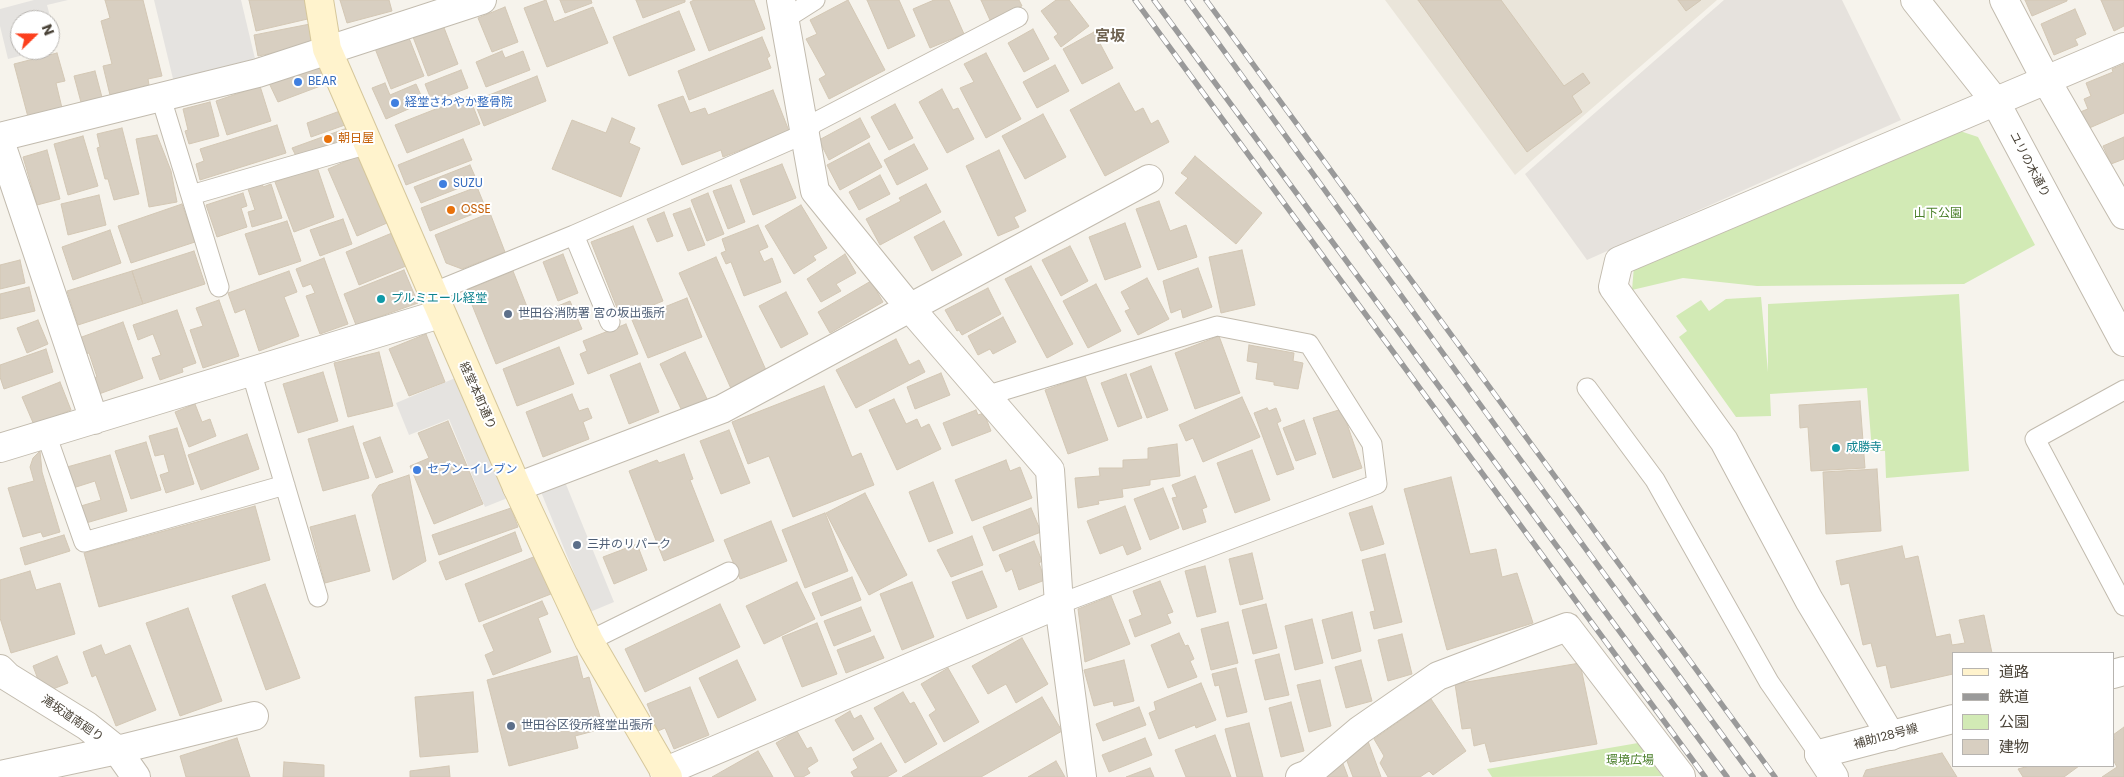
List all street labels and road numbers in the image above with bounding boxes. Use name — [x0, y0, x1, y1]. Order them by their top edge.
street label: ユリの木通り — [2006, 130, 2052, 200]
street label: 経堂本町通り — [456, 360, 498, 432]
street label: 滝坂道南廻り — [38, 693, 106, 745]
street label: 補助128号線 — [1852, 721, 1920, 753]

